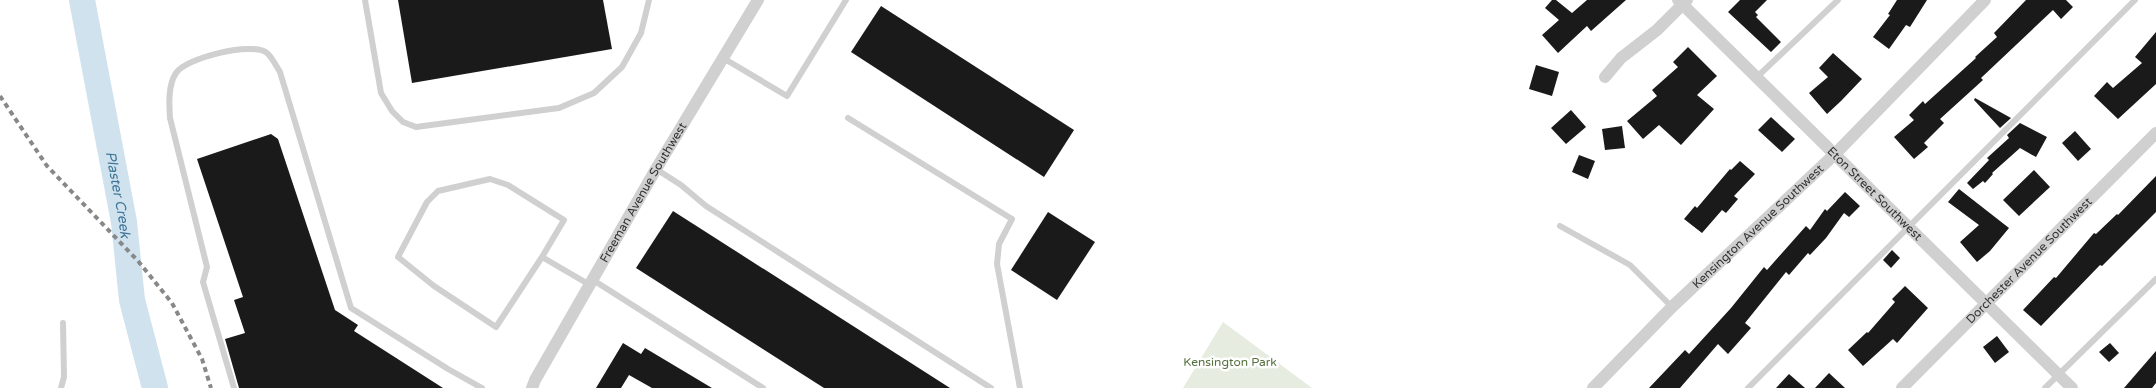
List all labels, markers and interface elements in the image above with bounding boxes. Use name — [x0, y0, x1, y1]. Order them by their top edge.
street label: Freeman Avenue Southwest — [597, 120, 690, 265]
street label: Eton Street Southwest — [1824, 144, 1925, 244]
water label: Plaster Creek — [102, 150, 134, 240]
street label: Kensington Avenue Southwest — [1689, 161, 1827, 291]
street label: Dorchester Avenue Southwest — [1963, 194, 2095, 326]
park label: Kensington Park — [1183, 355, 1277, 369]

